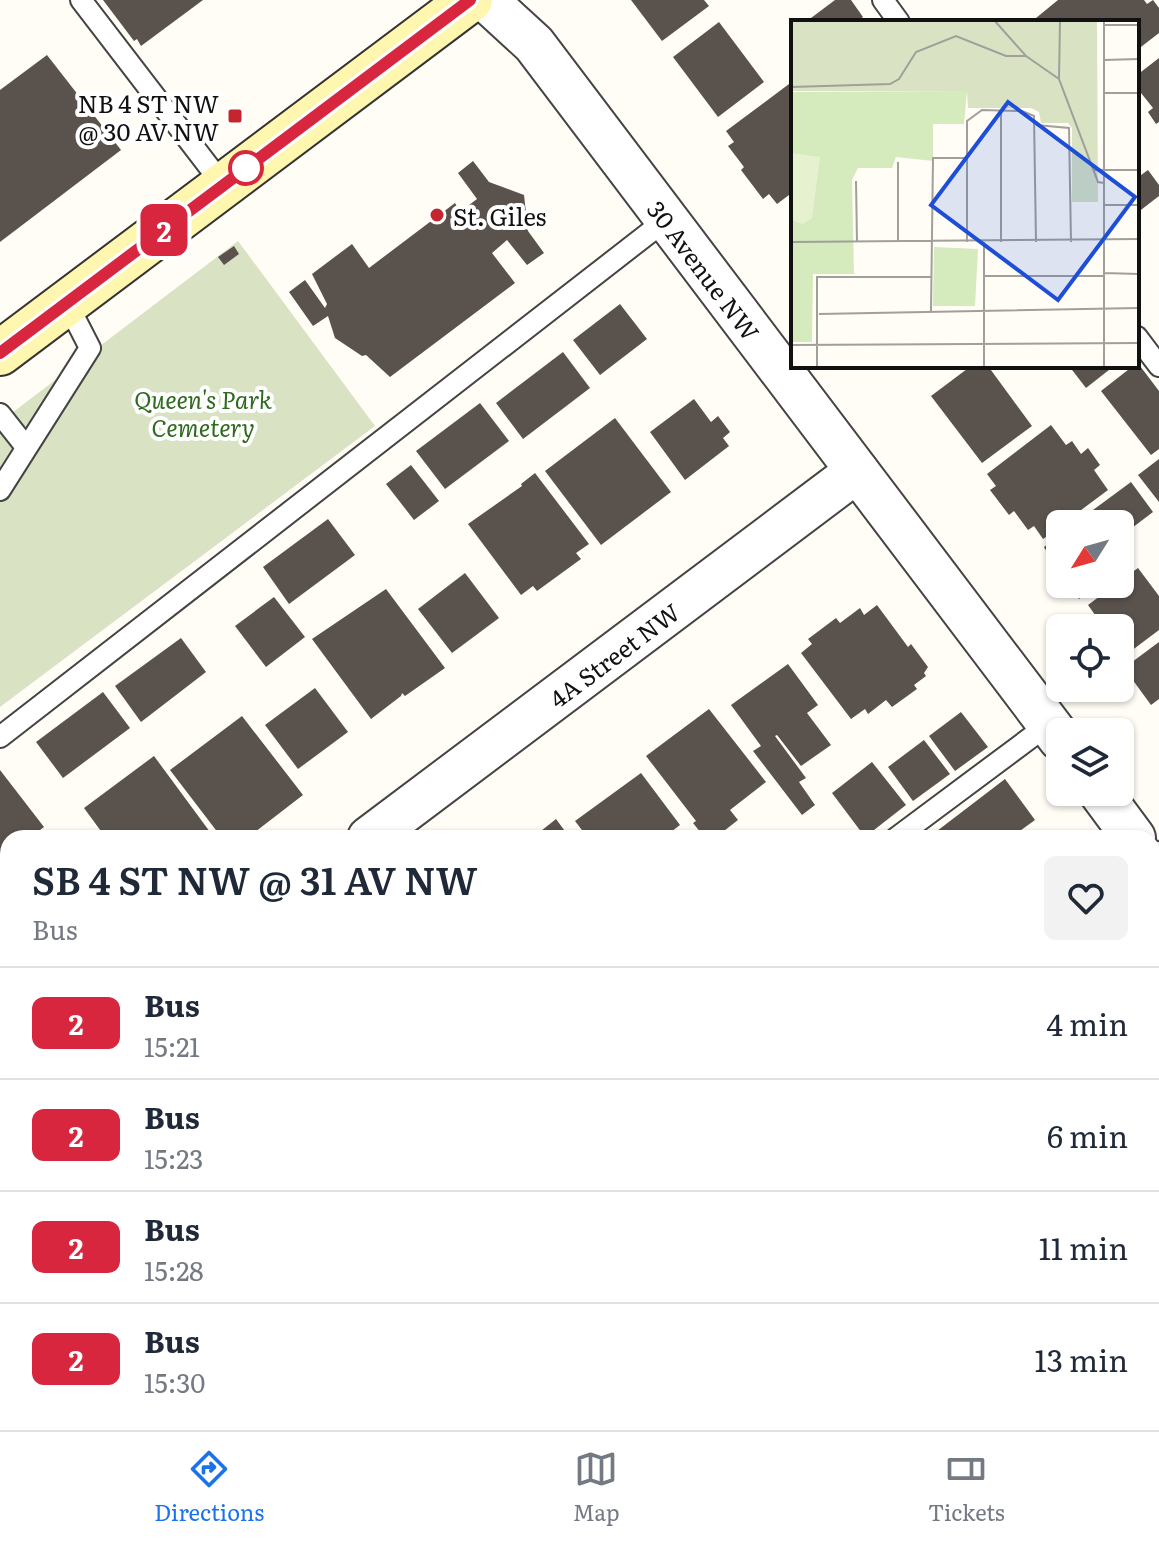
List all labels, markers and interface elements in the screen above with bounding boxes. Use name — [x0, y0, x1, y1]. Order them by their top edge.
inset map — [791, 20, 1139, 368]
place label: NB 4 ST NW @ 30 AV NW — [78, 85, 219, 148]
marker: NB 4 ST NW @ 30 AV NW — [226, 107, 244, 125]
unlabelled marker — [229, 151, 263, 185]
street label: 30 Avenue NW — [640, 192, 769, 347]
place label: St. Giles — [453, 198, 547, 233]
line badge: 2 — [138, 204, 190, 256]
marker: St. Giles — [428, 206, 446, 224]
text: 2 — [156, 209, 172, 251]
park label: Queen's Park Cemetery — [134, 381, 273, 444]
north arrow — [1046, 510, 1134, 598]
map controls — [1046, 510, 1134, 806]
street label: 4A Street NW — [541, 593, 686, 715]
button: locate — [1046, 614, 1134, 702]
button: layers — [1046, 718, 1134, 806]
text: SB 4 ST NW @ 31 AV NW — [32, 850, 478, 907]
button: heart — [1044, 856, 1128, 940]
text: Bus — [32, 909, 77, 948]
text: Bus — [144, 982, 200, 1026]
text: 4 min — [1047, 1001, 1128, 1045]
text: 2 — [68, 1002, 84, 1044]
text: 15:21 — [144, 1026, 200, 1065]
text: Bus — [144, 1094, 200, 1138]
text: 6 min — [1047, 1113, 1128, 1157]
text: 2 — [68, 1114, 84, 1156]
text: 15:23 — [144, 1138, 203, 1177]
text: Bus — [144, 1206, 200, 1250]
text: 11 min — [1039, 1225, 1128, 1269]
text: 2 — [68, 1226, 84, 1268]
text: 15:28 — [144, 1250, 204, 1289]
text: Bus — [144, 1318, 200, 1362]
text: 13 min — [1035, 1337, 1128, 1381]
text: 2 — [68, 1338, 84, 1380]
text: 15:30 — [144, 1362, 205, 1401]
tab: Directions — [154, 1447, 264, 1528]
tab: Map — [573, 1447, 619, 1528]
tab: Tickets — [928, 1447, 1005, 1528]

